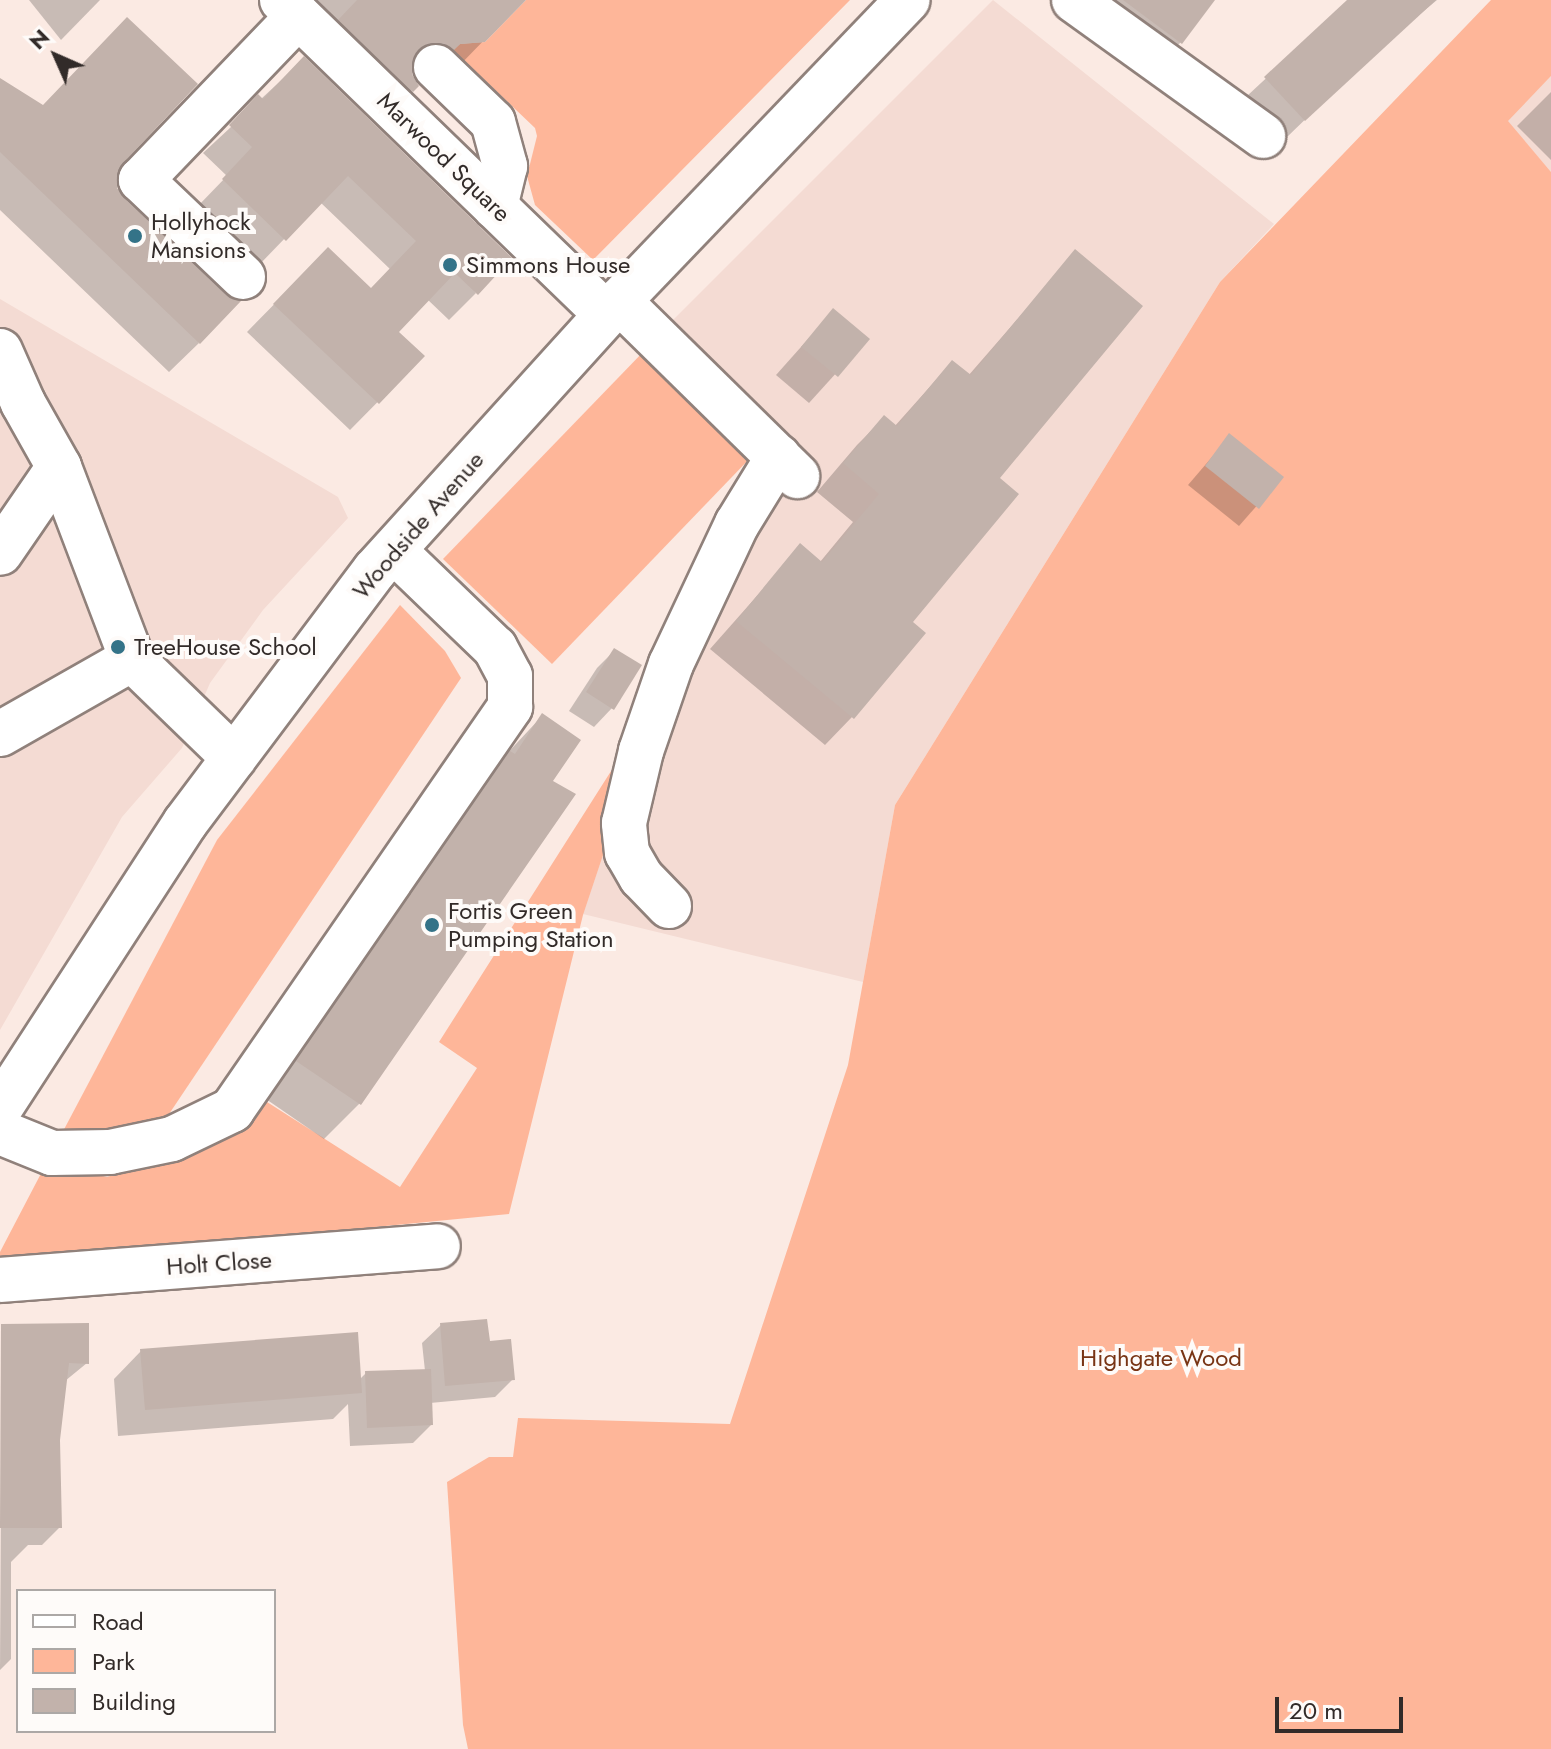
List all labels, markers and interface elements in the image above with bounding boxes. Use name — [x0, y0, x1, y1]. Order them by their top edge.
north arrow — [16, 16, 96, 96]
text: N — [22, 22, 57, 57]
street label: Marwood Square — [371, 86, 517, 228]
place label: Hollyhock Mansions — [151, 208, 251, 264]
marker: Hollyhock Mansions — [126, 227, 144, 245]
place label: Simmons House — [466, 251, 630, 279]
marker: Simmons House — [441, 256, 459, 274]
street label: Woodside Avenue — [346, 446, 490, 604]
place label: TreeHouse School — [134, 633, 317, 661]
marker: TreeHouse School — [109, 638, 127, 656]
place label: Fortis Green Pumping Station — [448, 897, 614, 953]
marker: Fortis Green Pumping Station — [423, 916, 441, 934]
street label: Holt Close — [165, 1245, 273, 1281]
park label: Highgate Wood — [1080, 1344, 1242, 1372]
legend — [16, 1589, 276, 1733]
text: Road — [92, 1604, 144, 1639]
text: Park — [92, 1644, 135, 1679]
scale bar — [1279, 1681, 1407, 1731]
text: Building — [92, 1684, 176, 1719]
text: 20 m — [1289, 1693, 1343, 1728]

